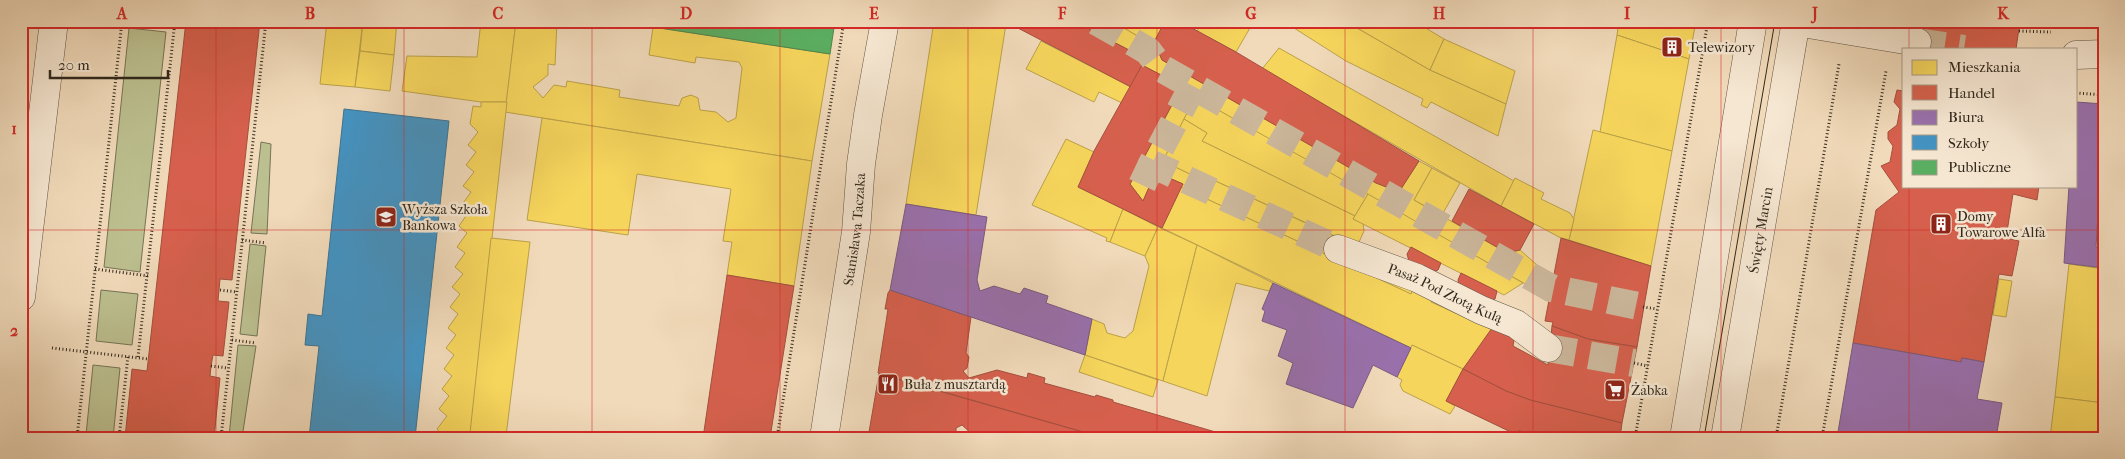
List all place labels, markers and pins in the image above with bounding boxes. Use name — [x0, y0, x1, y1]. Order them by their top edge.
building icon: Telewizory — [1660, 35, 1684, 59]
place label: Telewizory — [1688, 39, 1755, 56]
place label: Wyższa Szkoła Bankowa — [401, 201, 488, 234]
school or university icon: Wyższa Szkoła Bankowa — [374, 205, 398, 229]
place label: Domy Towarowe Alfa — [1957, 208, 2046, 241]
building icon: Domy Towarowe Alfa — [1929, 212, 1953, 236]
restaurant icon: Buła z musztardą — [876, 372, 900, 396]
place label: Buła z musztardą — [904, 376, 1006, 393]
supermarket icon: Żabka — [1603, 378, 1627, 402]
place label: Żabka — [1631, 382, 1668, 399]

